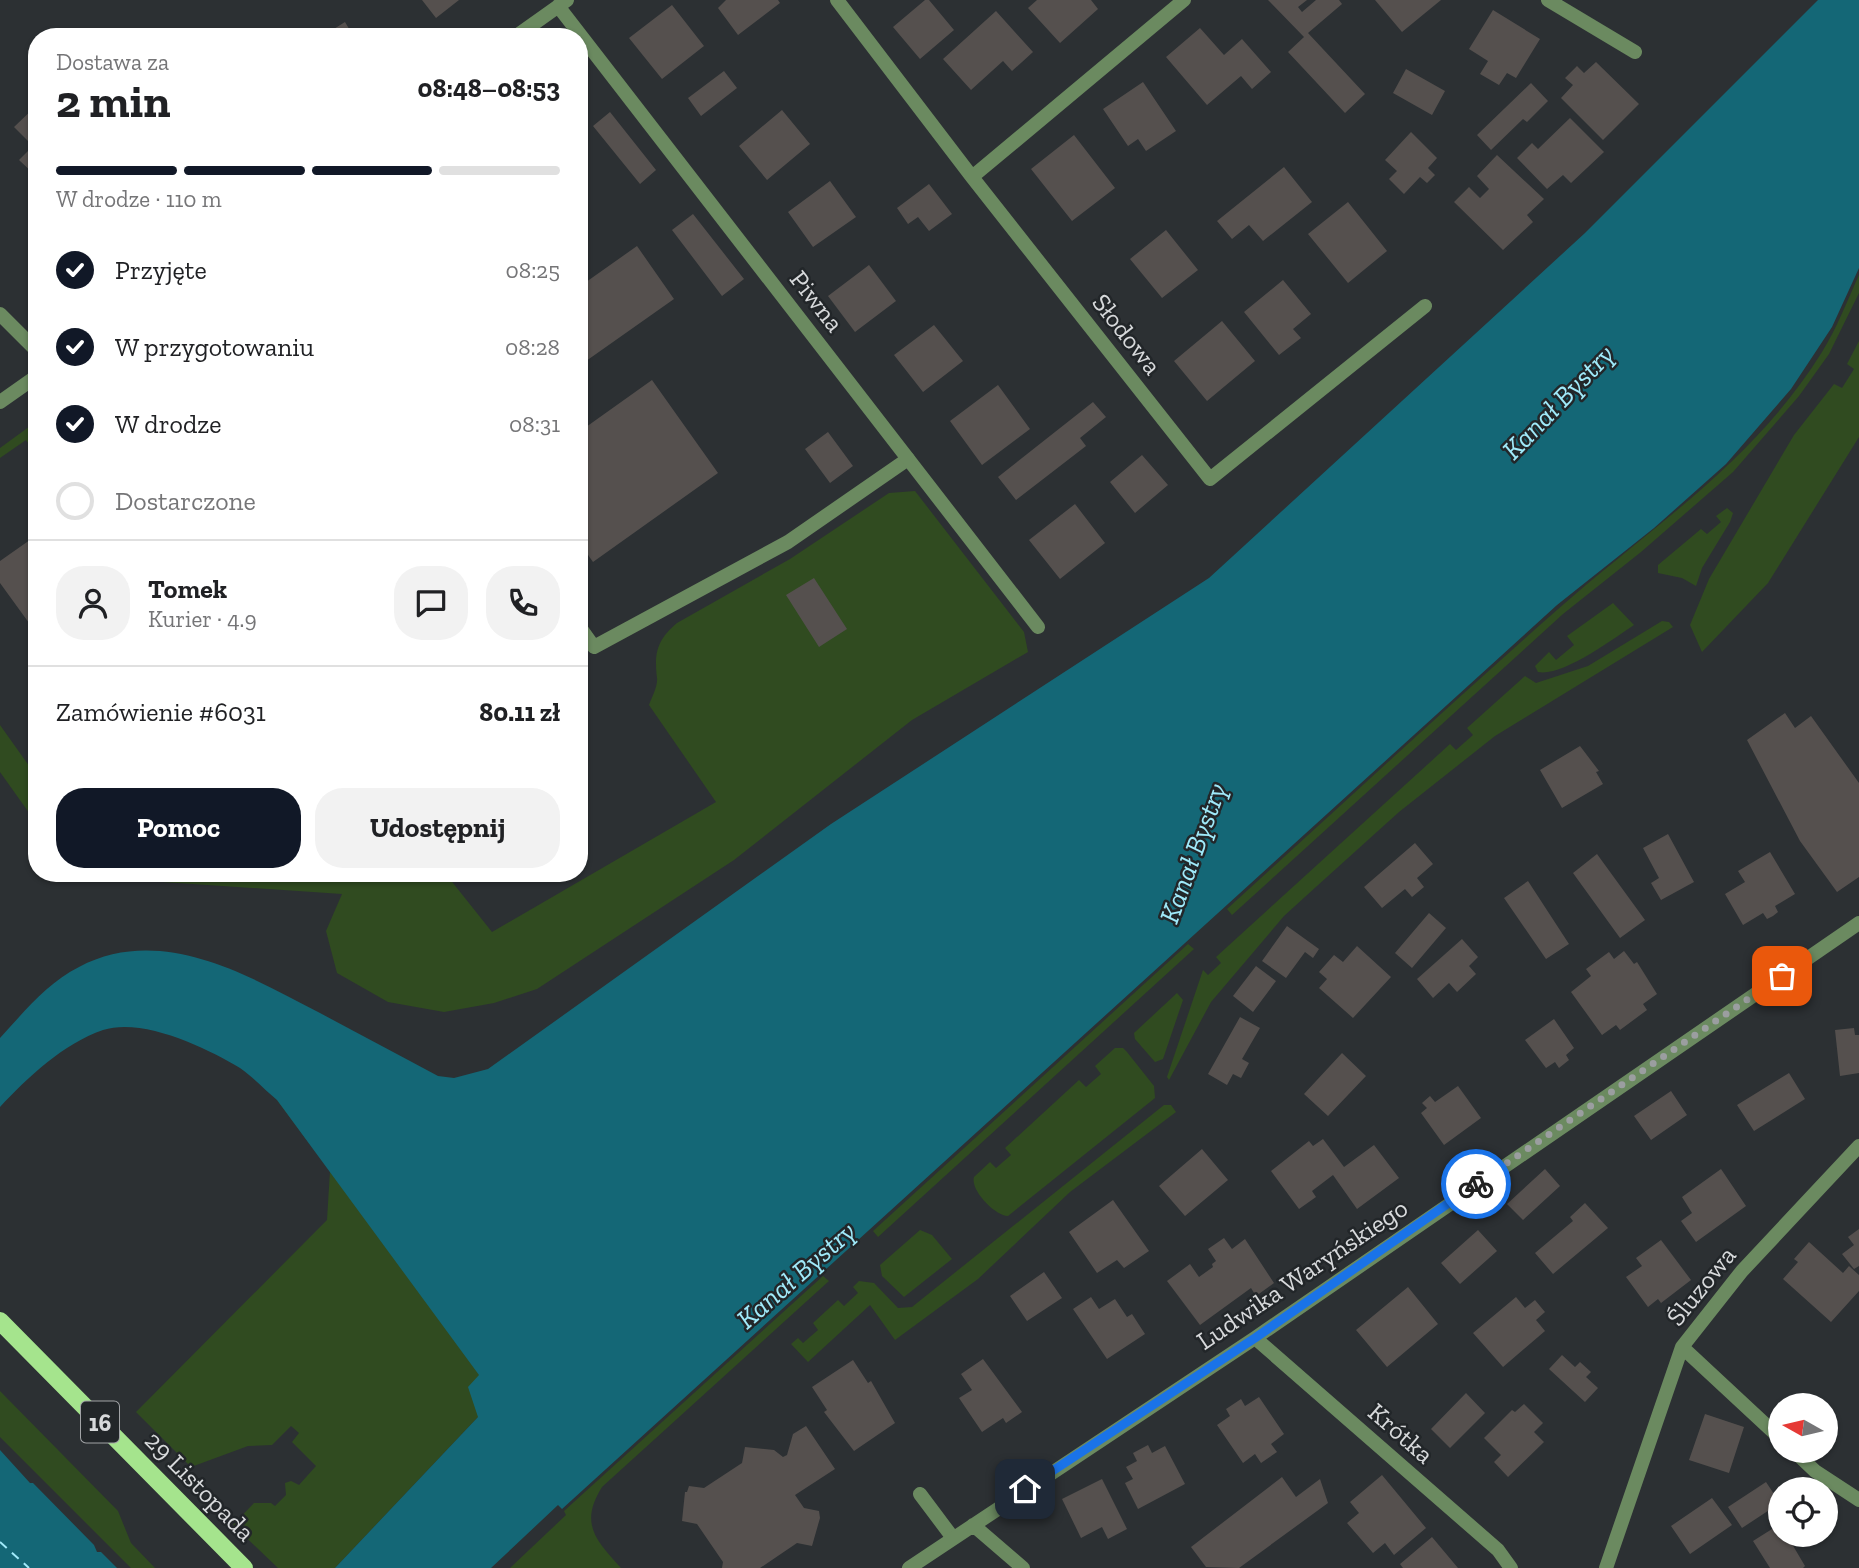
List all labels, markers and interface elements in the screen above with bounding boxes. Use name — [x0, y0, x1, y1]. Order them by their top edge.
text: Dostawa za — [56, 48, 169, 76]
text: 08:48–08:53 — [418, 72, 560, 104]
text: 2 min — [56, 74, 171, 129]
text: W drodze · 110 m — [56, 185, 222, 213]
icon: check — [56, 251, 94, 289]
text: Przyjęte — [115, 254, 207, 286]
text: 08:25 — [506, 256, 560, 284]
street label: Piwna — [783, 264, 851, 338]
street label: Słodowa — [1085, 287, 1169, 381]
icon: check — [56, 328, 94, 366]
text: W przygotowaniu — [115, 331, 314, 363]
text: 08:28 — [505, 333, 560, 361]
water label: Kanał Bystry — [1495, 338, 1621, 466]
icon: check — [56, 405, 94, 443]
text: W drodze — [115, 408, 221, 440]
text: 08:31 — [509, 410, 560, 438]
text: Dostarczone — [115, 485, 256, 517]
button: person — [56, 566, 130, 640]
button: chat — [394, 566, 468, 640]
button: phone — [486, 566, 560, 640]
text: Tomek — [148, 573, 227, 605]
text: Kurier · 4.9 — [148, 605, 257, 633]
text: Zamówienie #6031 — [56, 696, 266, 728]
text: 80.11 zł — [479, 696, 560, 728]
water label: Kanał Bystry — [1152, 778, 1234, 928]
button: Pomoc — [56, 788, 301, 868]
button: Udostępnij — [315, 788, 560, 868]
pin — [1752, 946, 1812, 1006]
icon: bag — [1763, 957, 1801, 995]
courier — [1441, 1149, 1511, 1219]
icon: bike — [1457, 1165, 1495, 1203]
street label: Ludwika Waryńskiego — [1190, 1191, 1414, 1357]
water label: Kanał Bystry — [730, 1214, 862, 1336]
street label: Śluzowa — [1659, 1239, 1743, 1332]
north arrow — [1768, 1393, 1838, 1463]
map controls — [1768, 1393, 1838, 1547]
street label: Krótka — [1362, 1396, 1441, 1471]
road number: 16 — [81, 1402, 119, 1442]
street label: 29 Listopada — [138, 1424, 262, 1548]
pin — [995, 1459, 1055, 1519]
icon: home — [1006, 1470, 1044, 1508]
button: locate — [1768, 1477, 1838, 1547]

